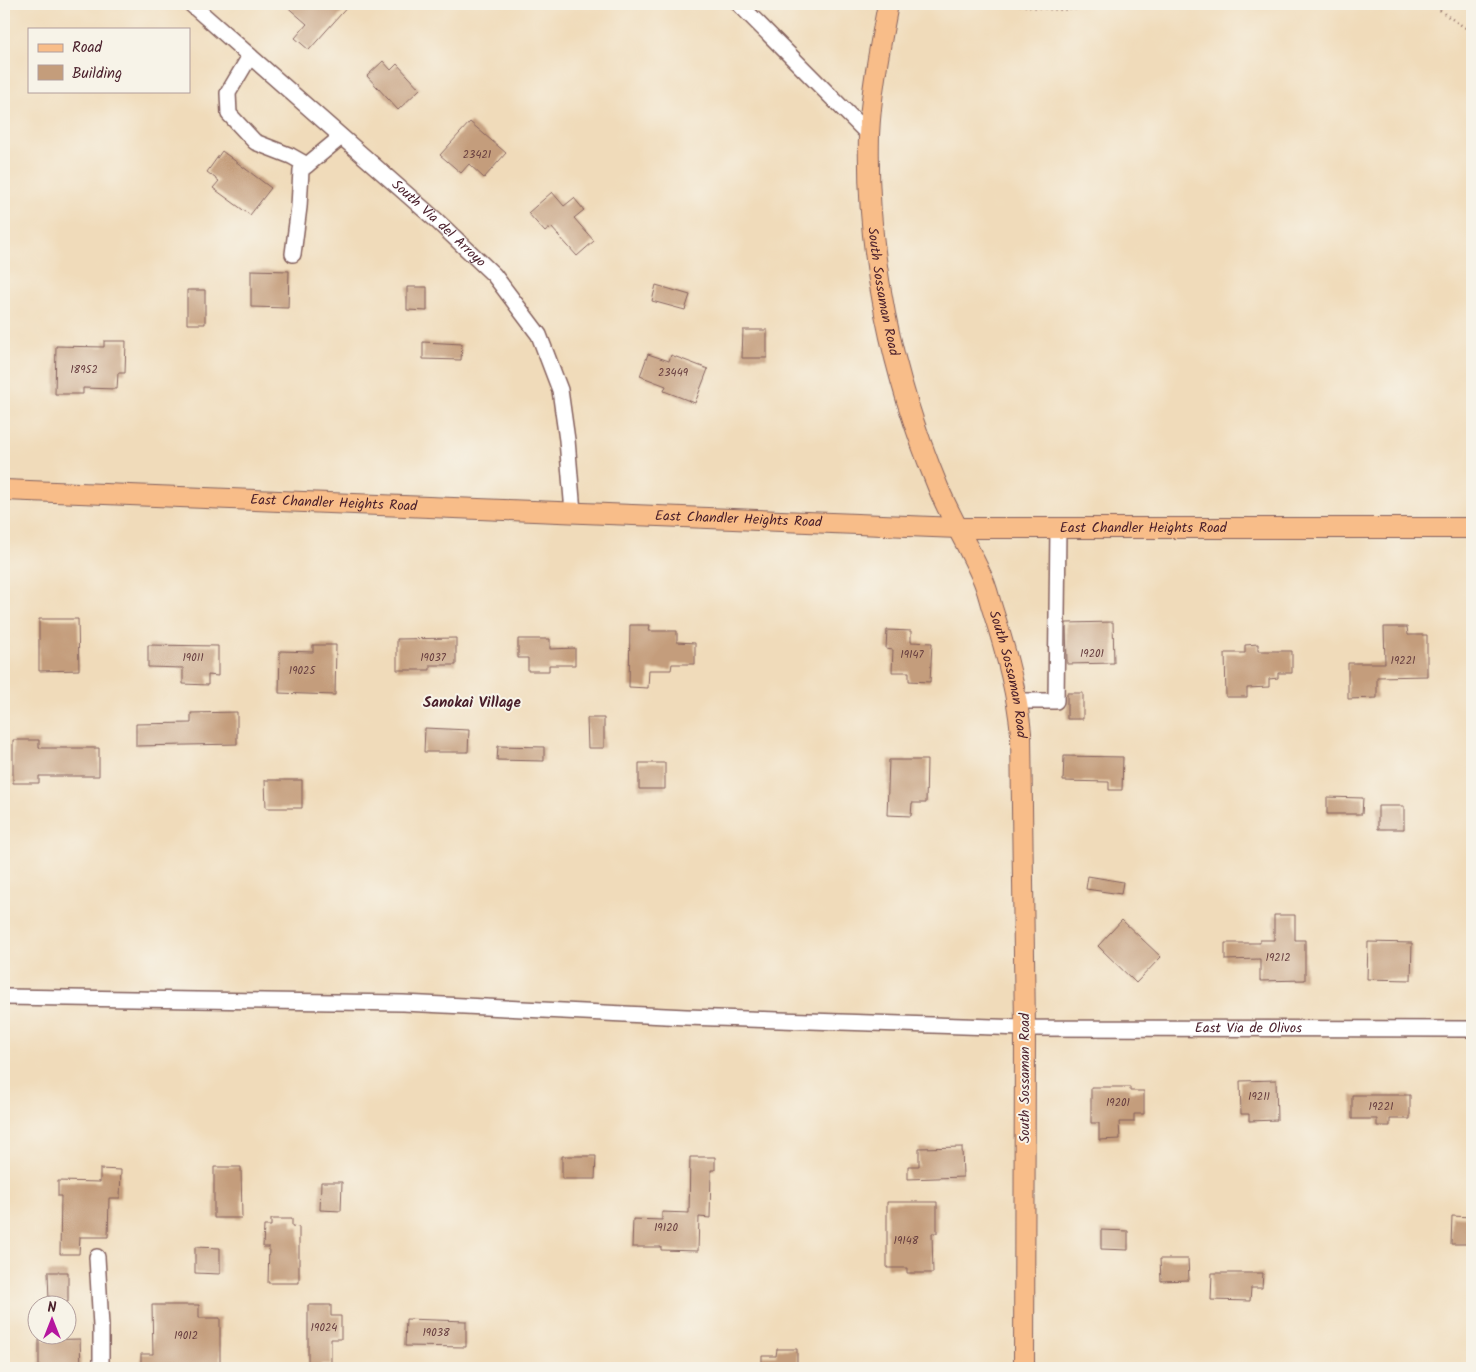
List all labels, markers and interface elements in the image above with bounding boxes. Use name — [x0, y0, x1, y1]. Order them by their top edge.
legend — [28, 28, 190, 92]
text: Road — [72, 36, 103, 60]
text: Building — [72, 62, 122, 86]
house number: 23421 — [463, 146, 491, 164]
street label: South Via del Arroyo — [386, 174, 491, 273]
street label: South Sossaman Road — [861, 226, 905, 359]
house number: 18952 — [70, 361, 98, 379]
house number: 23449 — [658, 364, 689, 382]
street label: East Chandler Heights Road — [250, 489, 419, 517]
street label: East Chandler Heights Road — [654, 505, 823, 534]
street label: East Chandler Heights Road — [1060, 517, 1228, 539]
street label: South Sossaman Road — [983, 608, 1032, 739]
house number: 19201 — [1080, 645, 1104, 663]
house number: 19147 — [900, 646, 925, 664]
house number: 19011 — [182, 649, 204, 667]
house number: 19037 — [420, 649, 447, 667]
house number: 19221 — [1390, 652, 1416, 670]
house number: 19025 — [289, 662, 316, 680]
district label: Sanokai Village — [423, 691, 522, 715]
house number: 19212 — [1265, 949, 1291, 967]
street label: South Sossaman Road — [1014, 1012, 1036, 1143]
street label: East Via de Olivos — [1195, 1017, 1302, 1040]
house number: 19211 — [1248, 1088, 1270, 1106]
house number: 19201 — [1106, 1094, 1130, 1112]
house number: 19221 — [1368, 1098, 1394, 1116]
house number: 19120 — [654, 1219, 679, 1237]
house number: 19148 — [894, 1232, 919, 1250]
north arrow — [28, 1294, 78, 1344]
text: N — [48, 1297, 57, 1319]
house number: 19024 — [311, 1319, 337, 1337]
house number: 19038 — [422, 1324, 450, 1342]
house number: 19012 — [174, 1327, 198, 1345]

